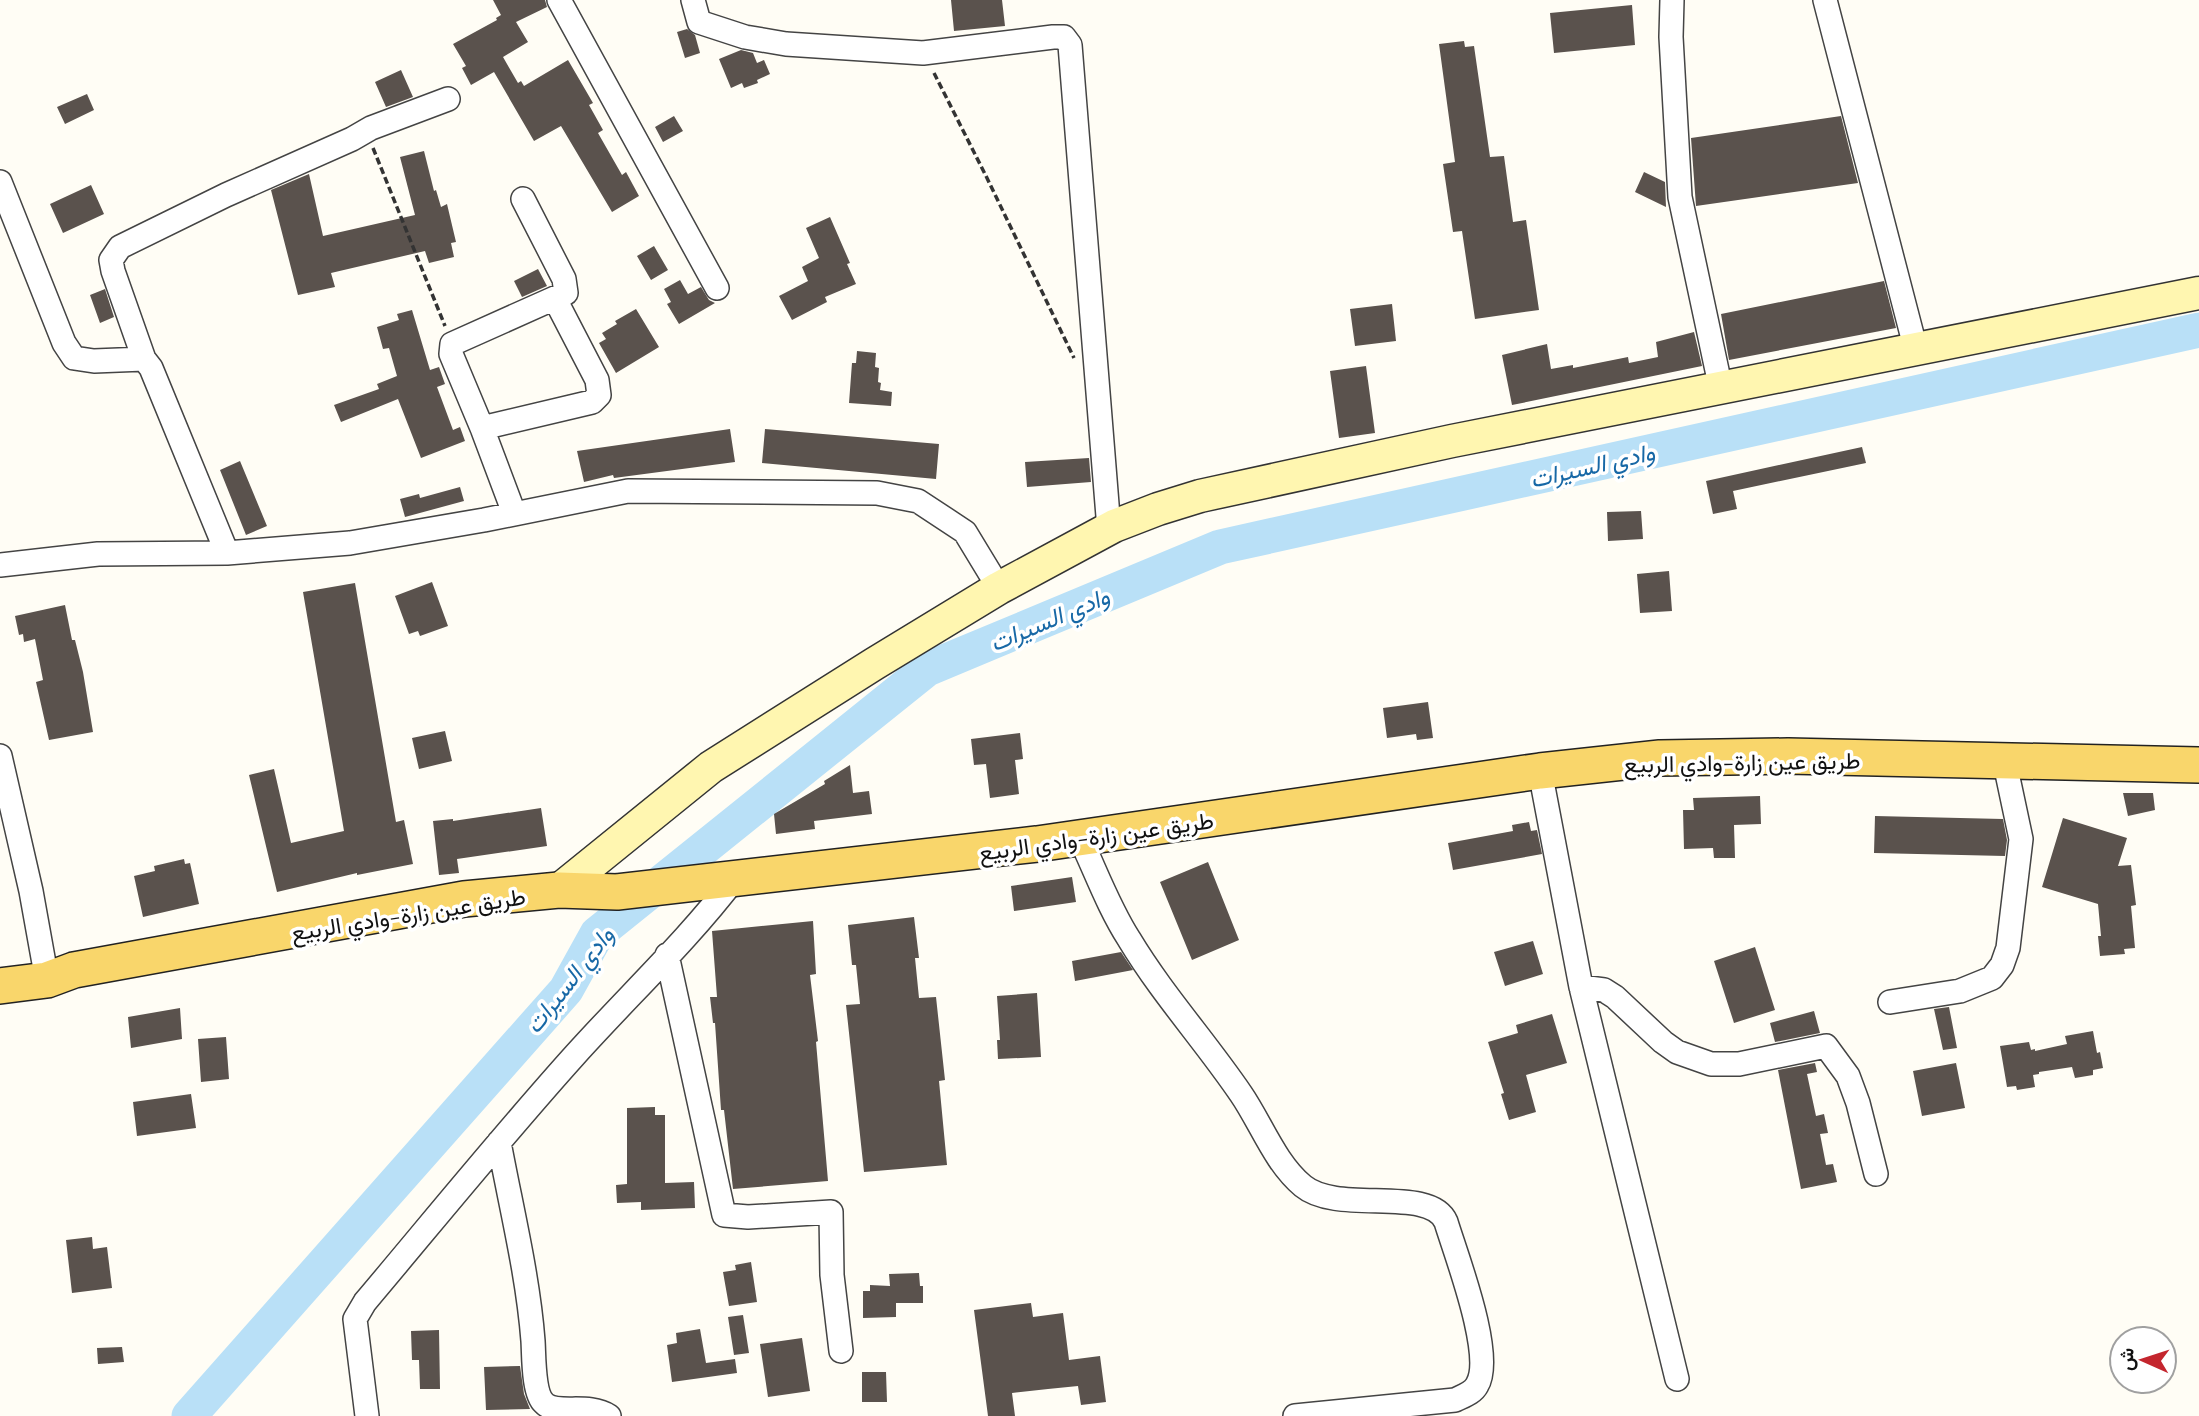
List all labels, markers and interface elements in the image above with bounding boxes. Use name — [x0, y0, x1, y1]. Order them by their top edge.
water label: وادي السيرات — [1526, 434, 1659, 499]
water label: وادي السيرات — [984, 578, 1116, 662]
street label: طريق عين زارة-وادي الربيع — [1623, 743, 1861, 784]
street label: طريق عين زارة-وادي الربيع — [977, 803, 1216, 872]
street label: طريق عين زارة-وادي الربيع — [289, 879, 528, 952]
water label: وادي السيرات — [516, 919, 624, 1042]
north arrow — [2108, 1325, 2178, 1395]
text: ش — [2111, 1347, 2139, 1371]

